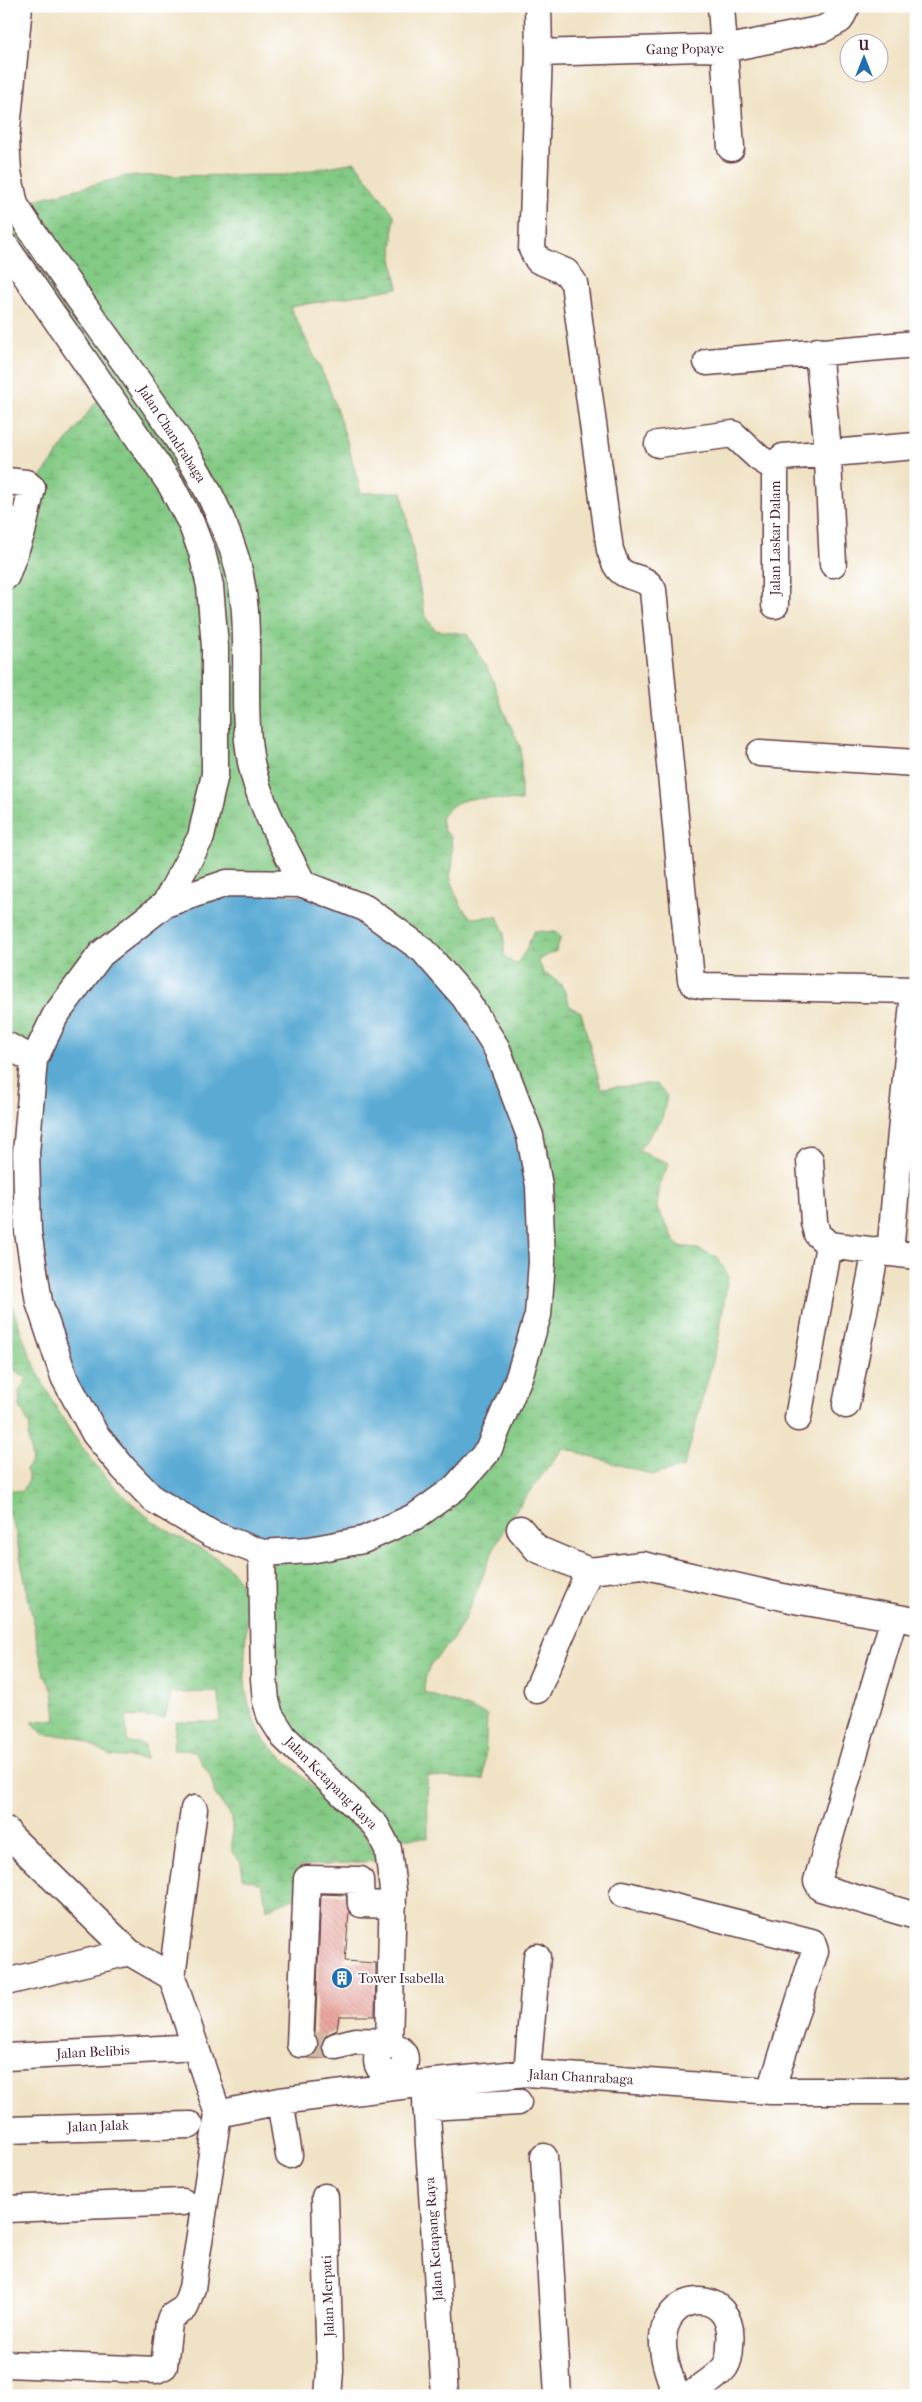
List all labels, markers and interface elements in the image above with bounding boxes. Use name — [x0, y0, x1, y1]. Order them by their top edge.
north arrow — [840, 32, 890, 82]
text: U — [858, 37, 870, 54]
street label: Gang Popaye — [646, 40, 724, 58]
street label: Jalan Chandrabaga — [134, 381, 210, 486]
street label: Jalan Laskar Dalam — [767, 480, 784, 596]
street label: Jalan Ketapang Raya — [280, 1732, 381, 1833]
building icon: Tower Isabella — [330, 1966, 354, 1990]
place label: Tower Isabella — [358, 1970, 445, 1987]
street label: Jalan Belibis — [55, 2042, 130, 2062]
street label: Jalan Chanrabaga — [527, 2066, 634, 2088]
street label: Jalan Jalak — [66, 2116, 130, 2136]
street label: Jalan Ketapang Raya — [421, 2176, 447, 2303]
street label: Jalan Merpati — [318, 2255, 338, 2338]

